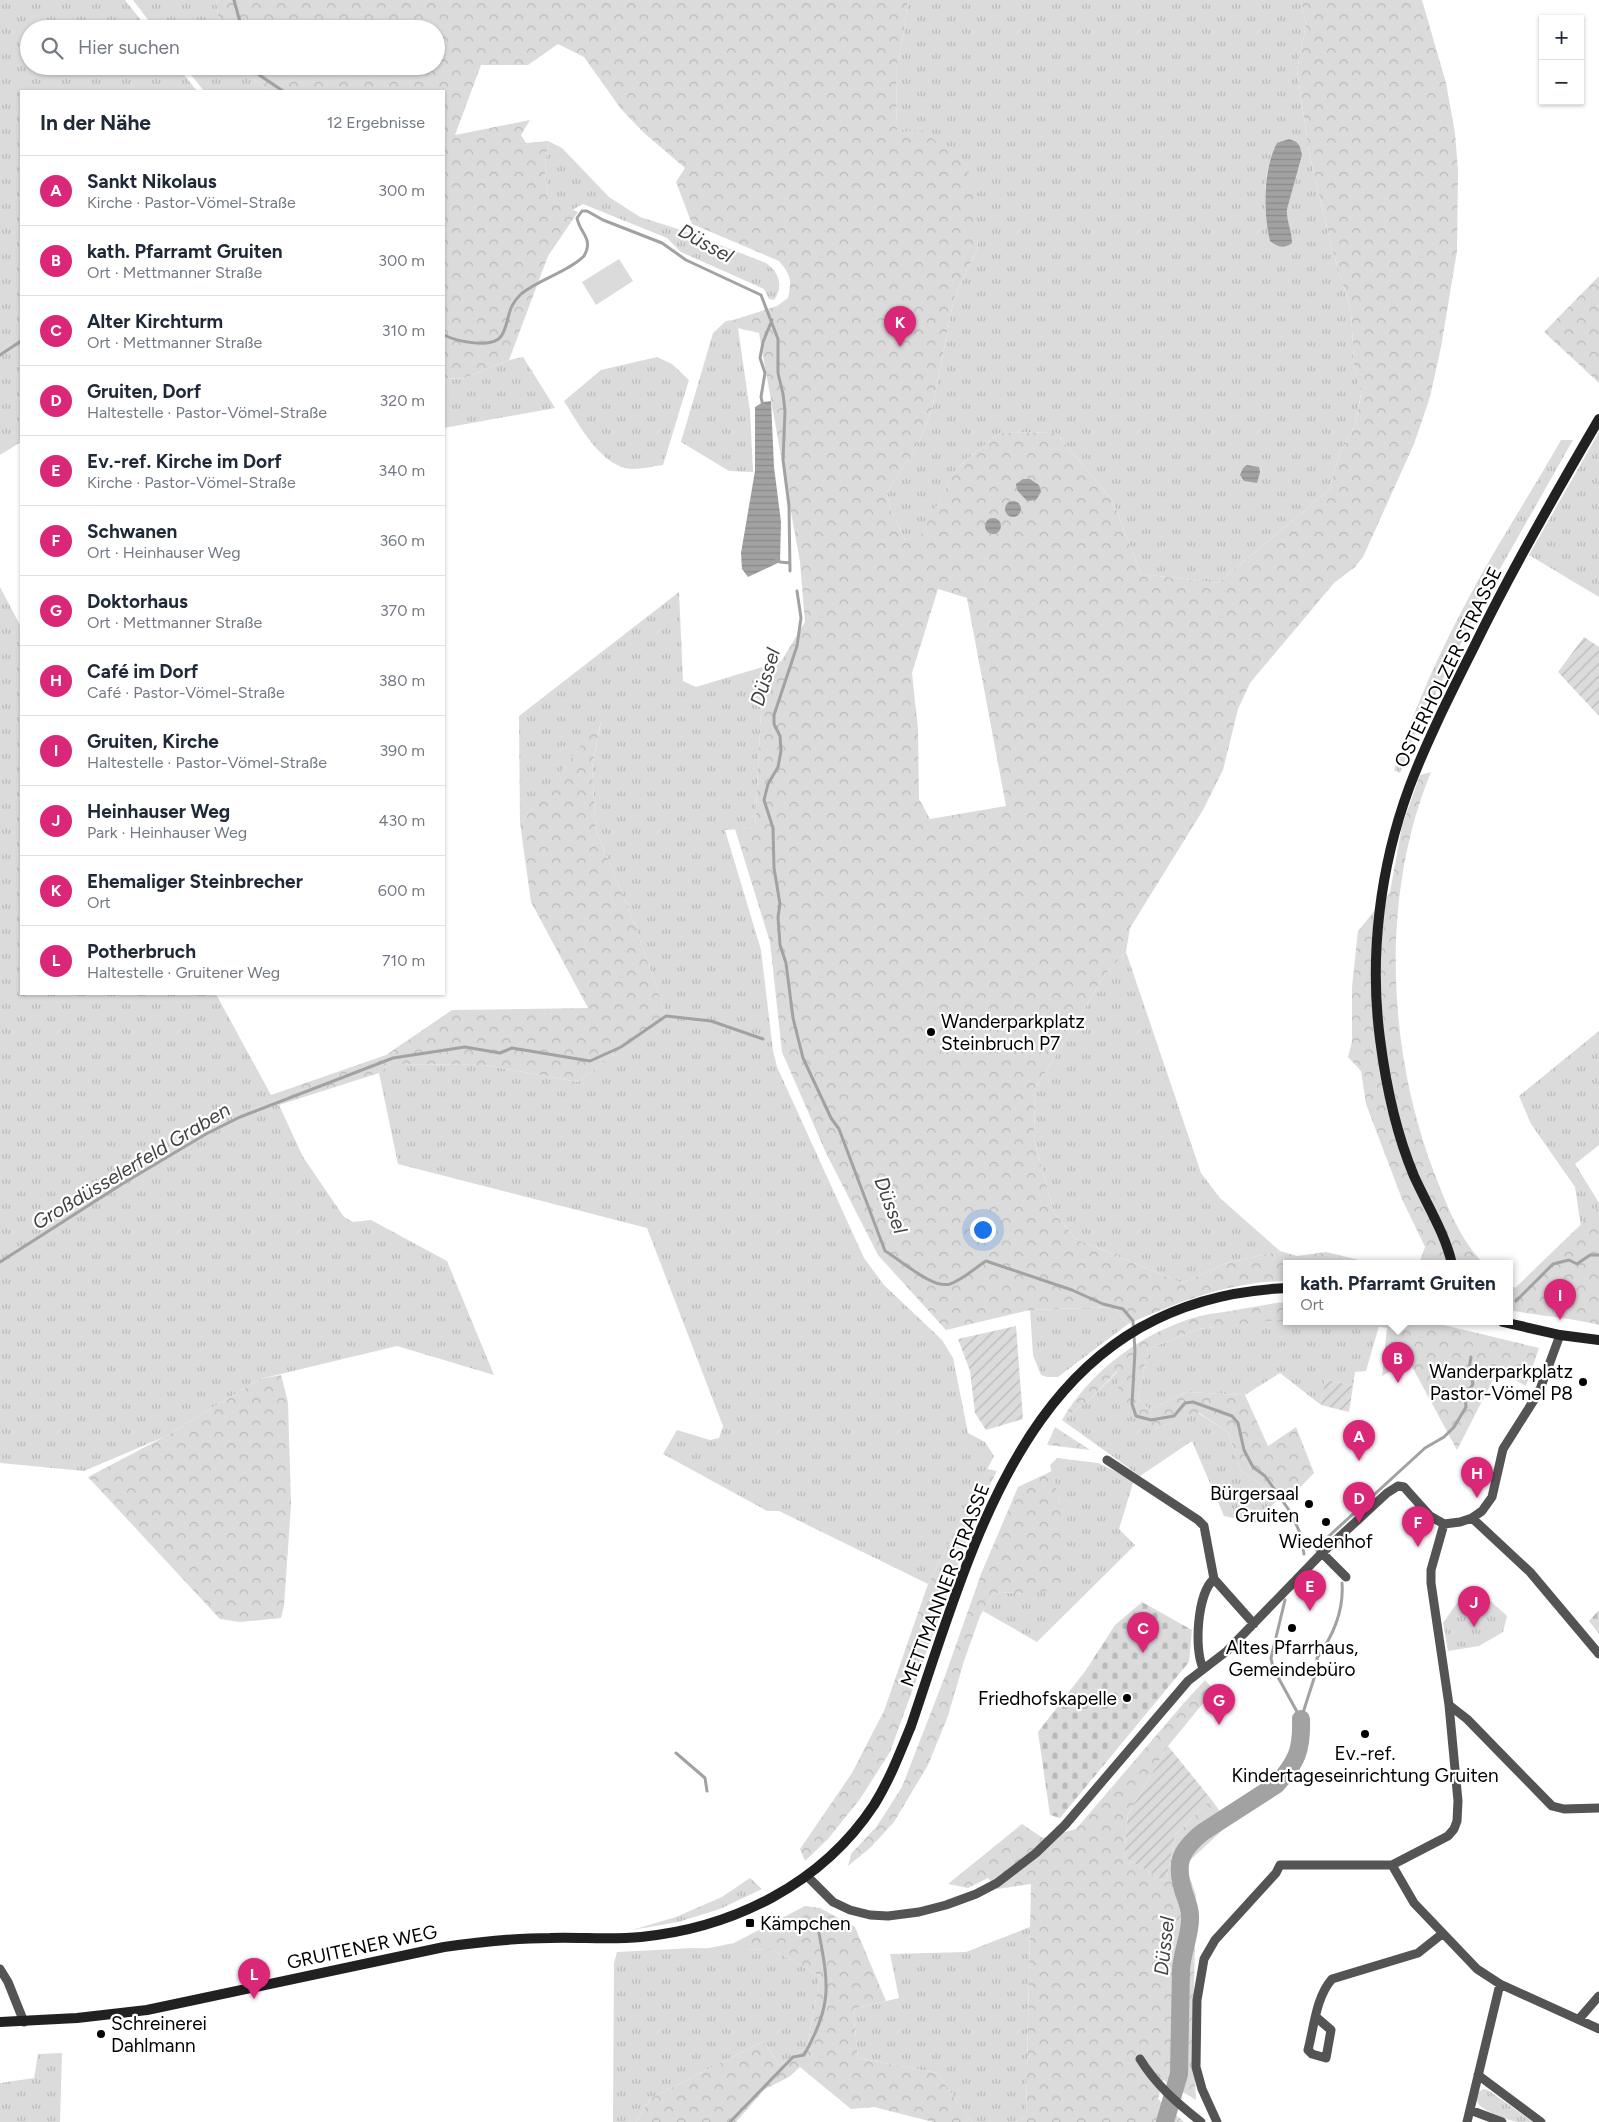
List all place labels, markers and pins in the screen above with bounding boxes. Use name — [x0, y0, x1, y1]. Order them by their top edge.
pin: K — [884, 306, 916, 347]
place label: Wanderparkplatz Steinbruch P7 — [941, 1010, 1085, 1055]
marker: Wanderparkplatz Steinbruch P7 — [925, 1026, 937, 1038]
pin: I — [1544, 1279, 1576, 1320]
pin: B — [1382, 1342, 1414, 1383]
place label: Wanderparkplatz Pastor-Vömel P8 — [1429, 1360, 1573, 1405]
marker: Wanderparkplatz Pastor-Vömel P8 — [1577, 1376, 1589, 1388]
pin: A — [1343, 1420, 1375, 1461]
pin: H — [1461, 1457, 1493, 1498]
place label: Bürgersaal Gruiten — [1210, 1482, 1299, 1527]
pin: D — [1343, 1482, 1375, 1523]
marker: Bürgersaal Gruiten — [1303, 1498, 1315, 1510]
pin: F — [1402, 1506, 1434, 1547]
marker: Wiedenhof — [1320, 1516, 1332, 1528]
place label: Wiedenhof — [1279, 1530, 1373, 1553]
pin: E — [1294, 1570, 1326, 1611]
pin: J — [1458, 1586, 1490, 1627]
pin: C — [1127, 1612, 1159, 1653]
marker: Altes Pfarrhaus, Gemeindebüro — [1286, 1622, 1298, 1634]
place label: Altes Pfarrhaus, Gemeindebüro — [1226, 1636, 1358, 1681]
pin: G — [1203, 1684, 1235, 1725]
place label: Friedhofskapelle — [978, 1687, 1117, 1710]
marker: Friedhofskapelle — [1121, 1692, 1133, 1704]
marker: Ev.-ref. Kindertageseinrichtung Gruiten — [1359, 1728, 1371, 1740]
place label: Ev.-ref. Kindertageseinrichtung Gruiten — [1231, 1742, 1499, 1787]
place label: Kämpchen — [760, 1912, 851, 1935]
marker: Kämpchen — [744, 1917, 756, 1929]
pin: L — [238, 1958, 270, 1999]
place label: Schreinerei Dahlmann — [111, 2012, 207, 2057]
marker: Schreinerei Dahlmann — [95, 2028, 107, 2040]

